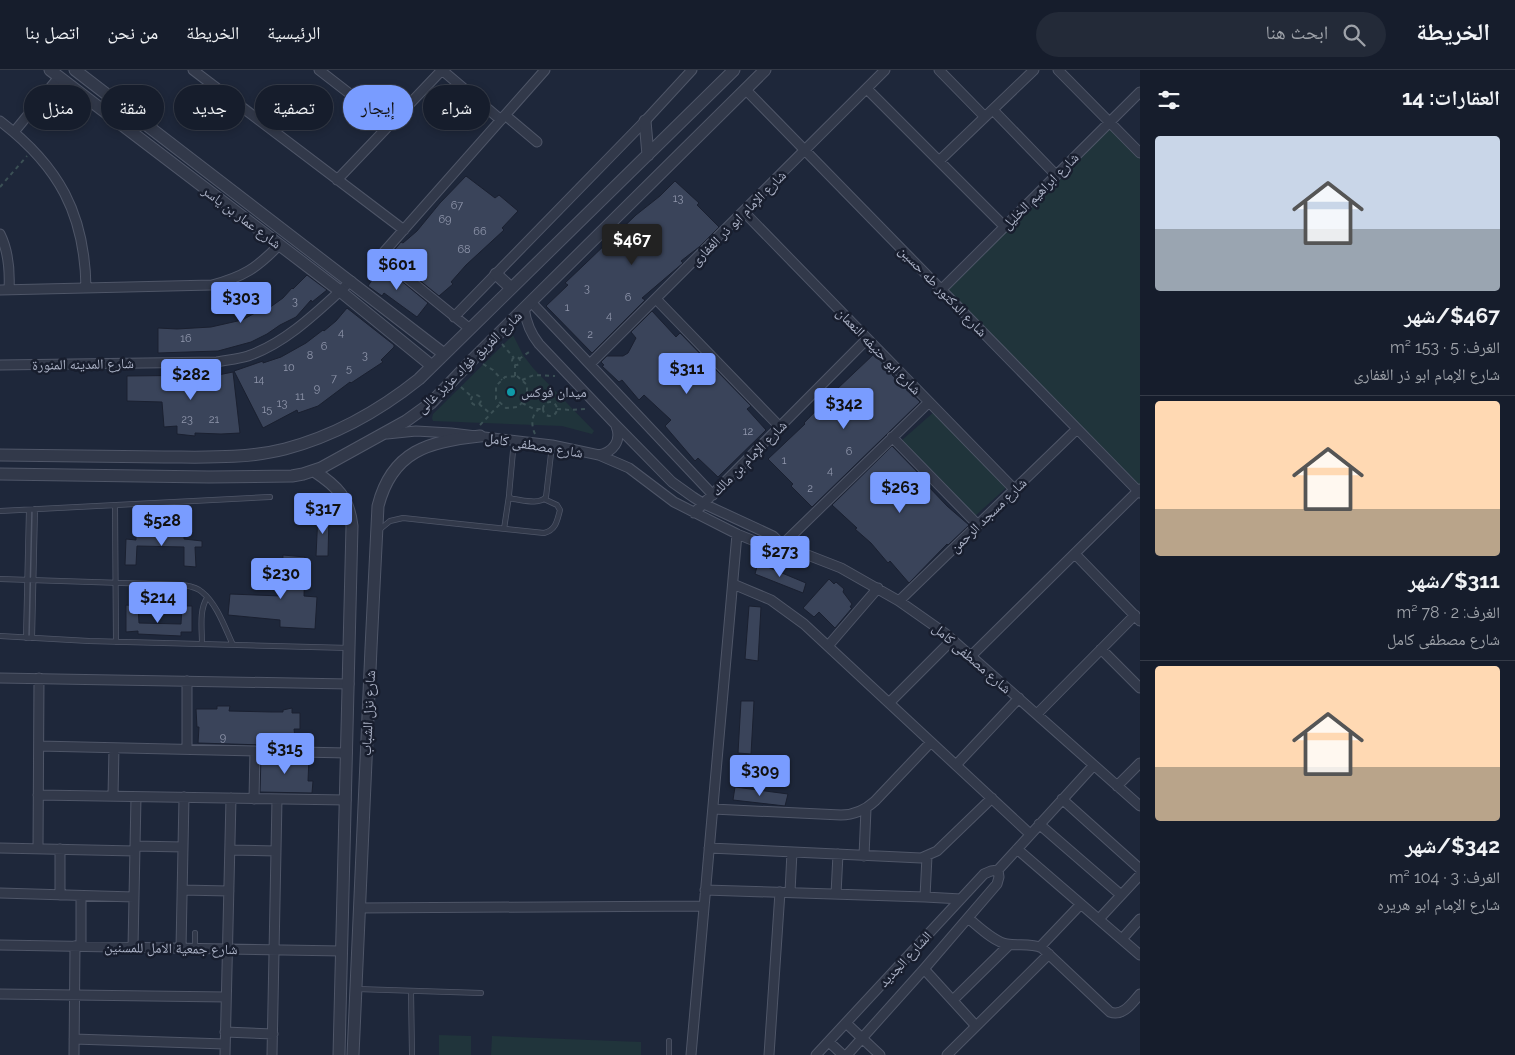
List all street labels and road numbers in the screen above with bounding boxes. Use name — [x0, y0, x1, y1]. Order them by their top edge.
street label: شارع ابراهيم الخليل — [998, 149, 1083, 234]
street label: شارع الإمام ابو ذر الغفارى — [687, 167, 790, 270]
street label: شارع عمار بن ياسر — [197, 182, 285, 253]
street label: شارع الدكتور طه حسين — [894, 242, 990, 341]
street label: شارع ابو حنيفه النعمان — [832, 304, 925, 399]
street label: شارع الفريق فؤاد عزيز غالى — [413, 308, 526, 418]
street label: شارع المدينه المنورة — [32, 355, 134, 375]
street label: شارع الإمام بن مالك — [708, 417, 791, 500]
street label: شارع مصطفى كامل — [484, 429, 584, 463]
street label: شارع مسجد الرحمن — [946, 474, 1031, 557]
street label: شارع مصطفى كامل — [928, 620, 1015, 698]
street label: شارع نزل الشباب — [358, 670, 380, 756]
street label: الشارع الجديد — [875, 928, 936, 992]
street label: شارع جمعية الامل للمسنين — [104, 939, 238, 959]

